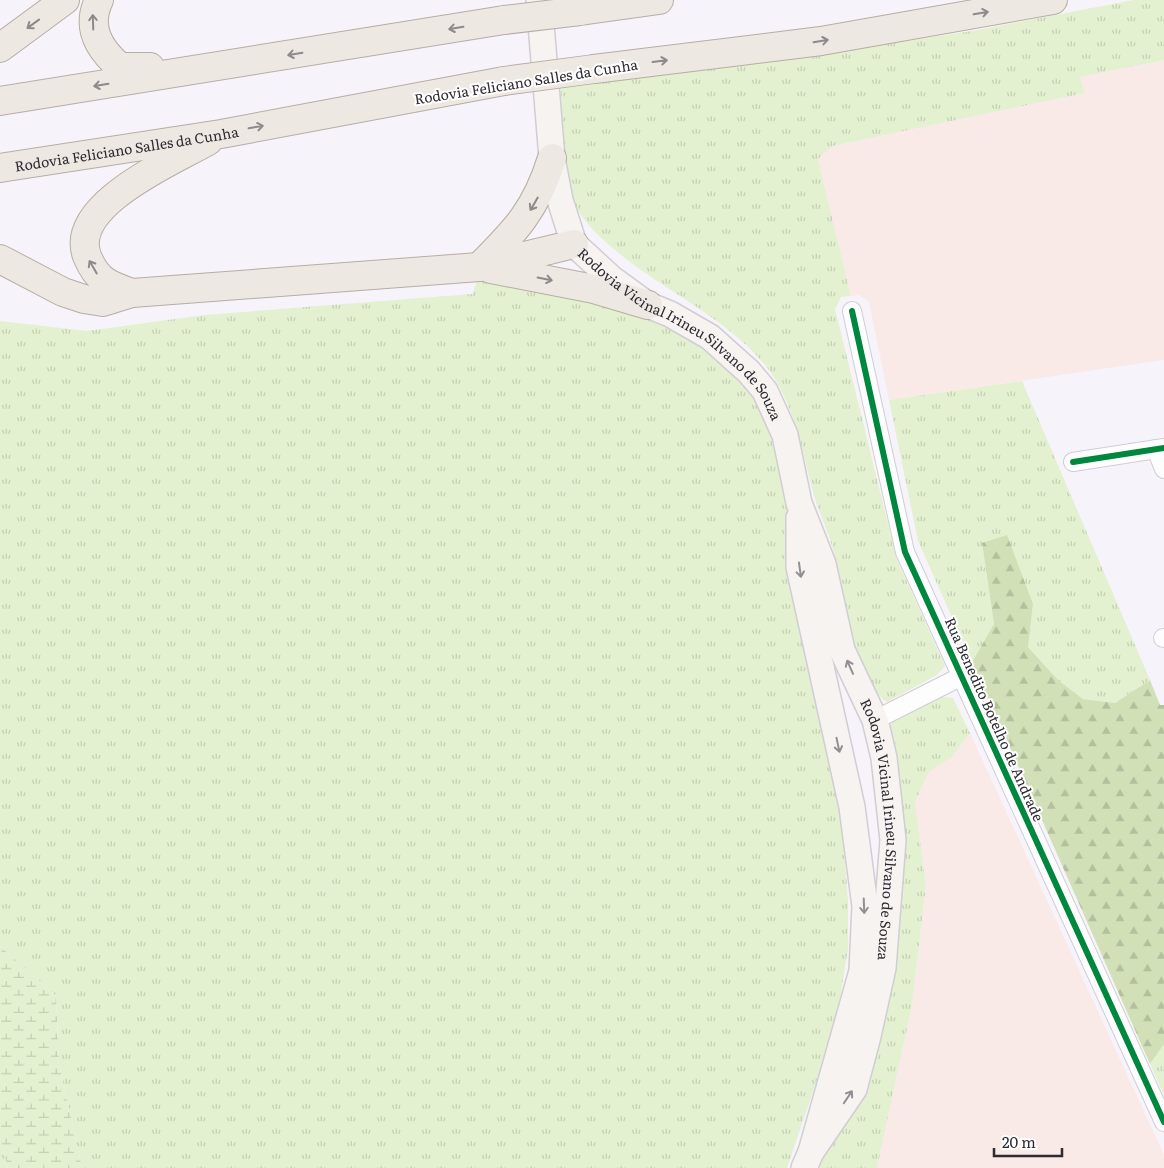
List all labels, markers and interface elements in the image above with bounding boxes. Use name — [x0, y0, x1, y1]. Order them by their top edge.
one-way arrow — [973, 7, 989, 17]
one-way arrow — [88, 14, 98, 30]
one-way arrow — [26, 19, 40, 29]
one-way arrow — [448, 23, 464, 33]
one-way arrow — [813, 36, 829, 46]
one-way arrow — [288, 49, 304, 59]
street label: Rodovia Feliciano Salles da Cunha — [413, 53, 640, 109]
one-way arrow — [652, 56, 668, 66]
one-way arrow — [94, 80, 110, 90]
street label: Rodovia Feliciano Salles da Cunha — [13, 121, 241, 176]
one-way arrow — [247, 122, 263, 132]
one-way arrow — [528, 196, 538, 210]
street label: Rodovia Vicinal Irineu Silvano de Souza — [574, 243, 787, 424]
one-way arrow — [88, 260, 98, 275]
one-way arrow — [536, 275, 552, 284]
one-way arrow — [795, 561, 805, 577]
street label: Rua Benedito Botelho de Andrade — [941, 614, 1049, 824]
one-way arrow — [845, 660, 854, 675]
street label: Rodovia Vicinal Irineu Silvano de Souza — [856, 695, 903, 961]
one-way arrow — [834, 737, 843, 753]
one-way arrow — [859, 897, 869, 913]
one-way arrow — [843, 1090, 853, 1104]
scale bar — [994, 1126, 1062, 1158]
text: 20 m — [1002, 1130, 1036, 1153]

